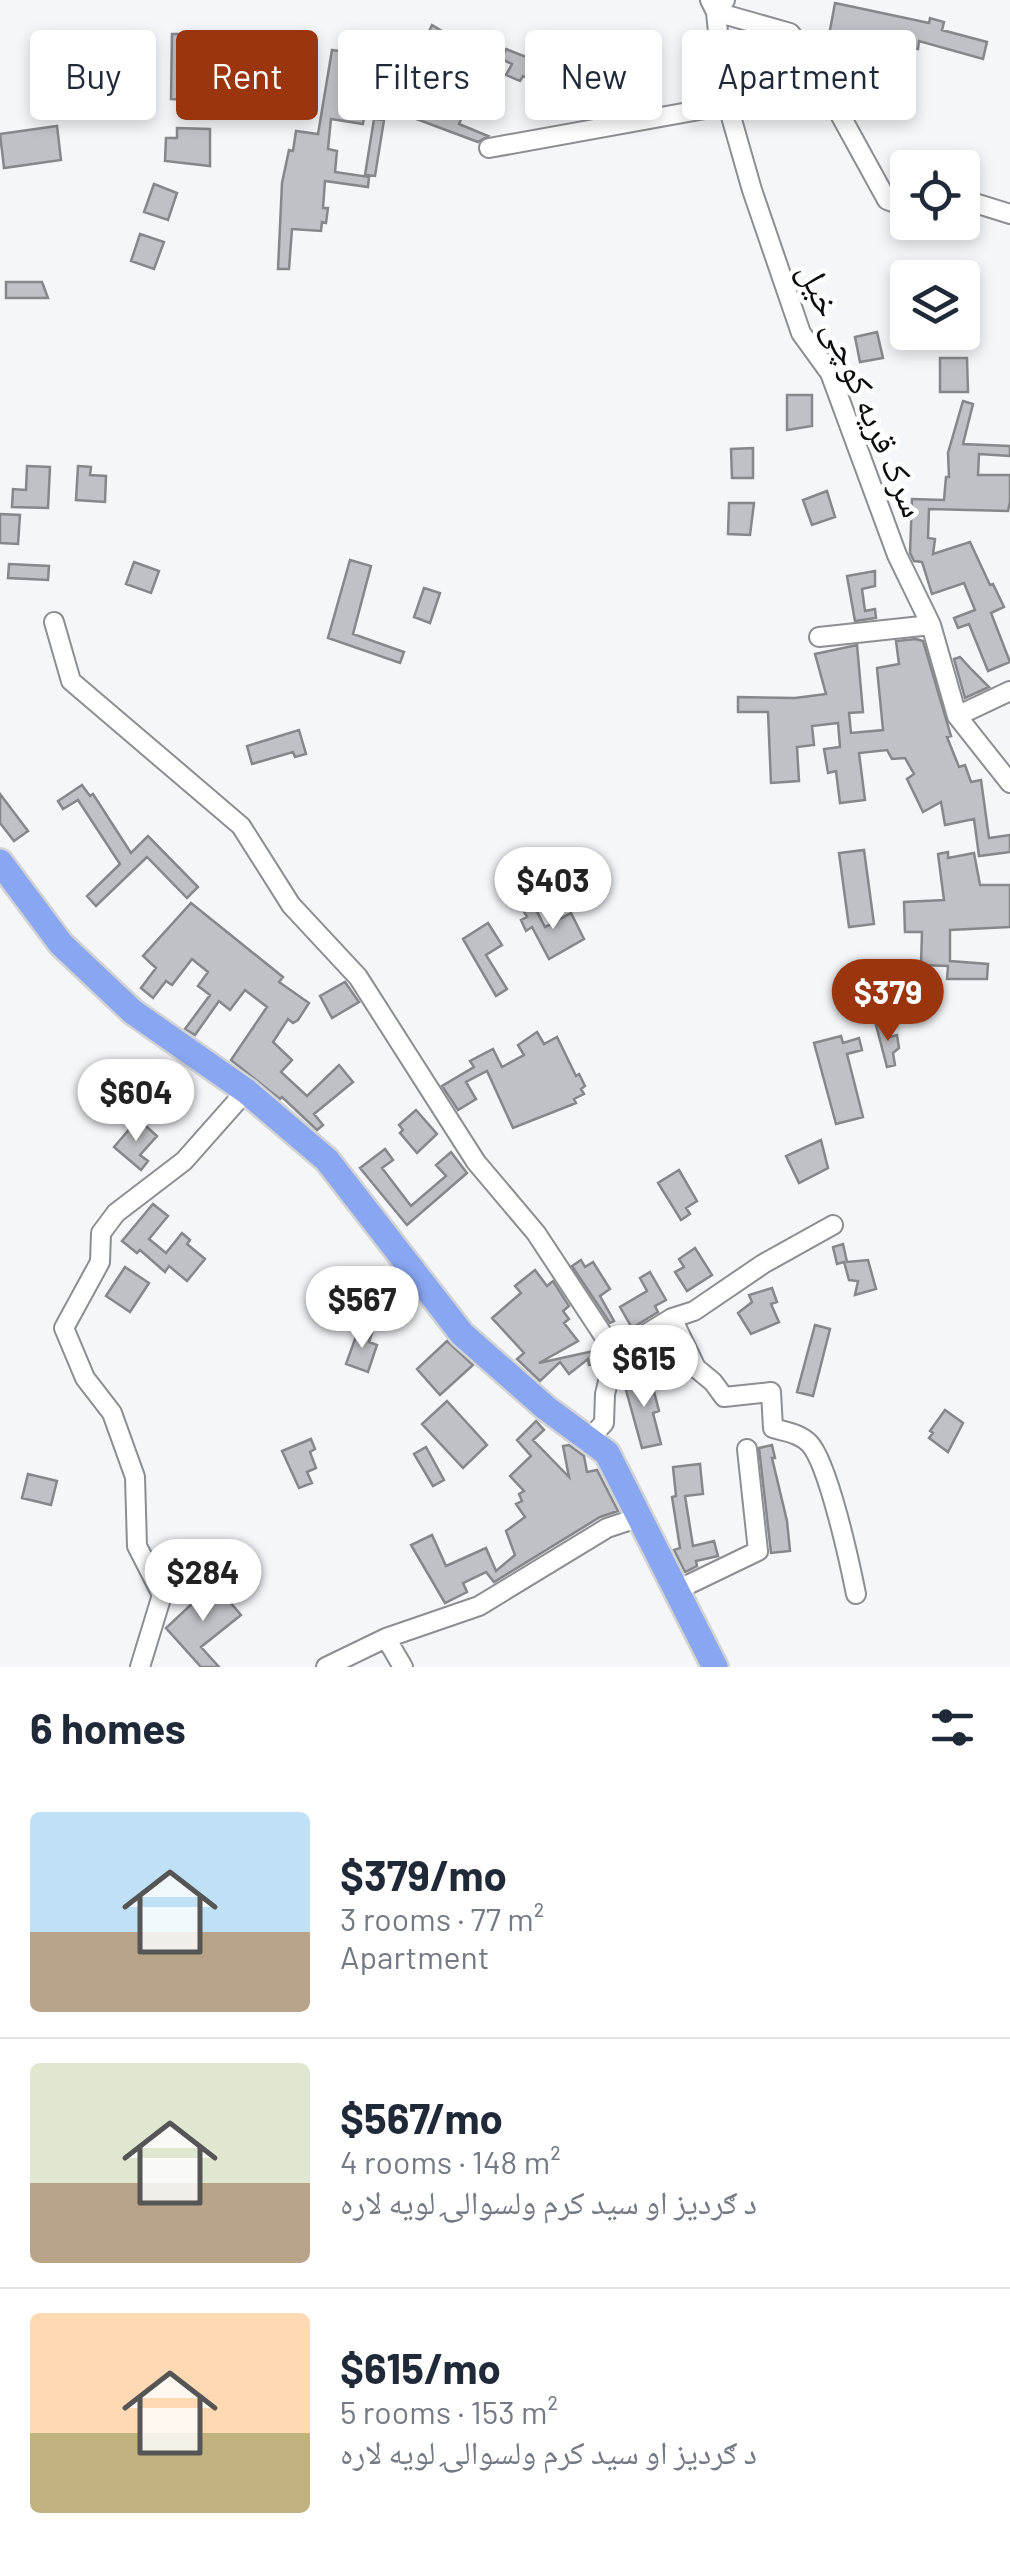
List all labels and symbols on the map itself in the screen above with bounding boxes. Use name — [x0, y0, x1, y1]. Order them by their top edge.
street label: سرک قریه کوچی خیل — [790, 255, 937, 524]
pin: $403 — [494, 847, 612, 932]
pin: $379 — [829, 959, 947, 1044]
pin: $604 — [77, 1059, 195, 1144]
pin: $567 — [303, 1266, 421, 1351]
pin: $615 — [585, 1325, 703, 1410]
pin: $284 — [144, 1539, 262, 1624]

